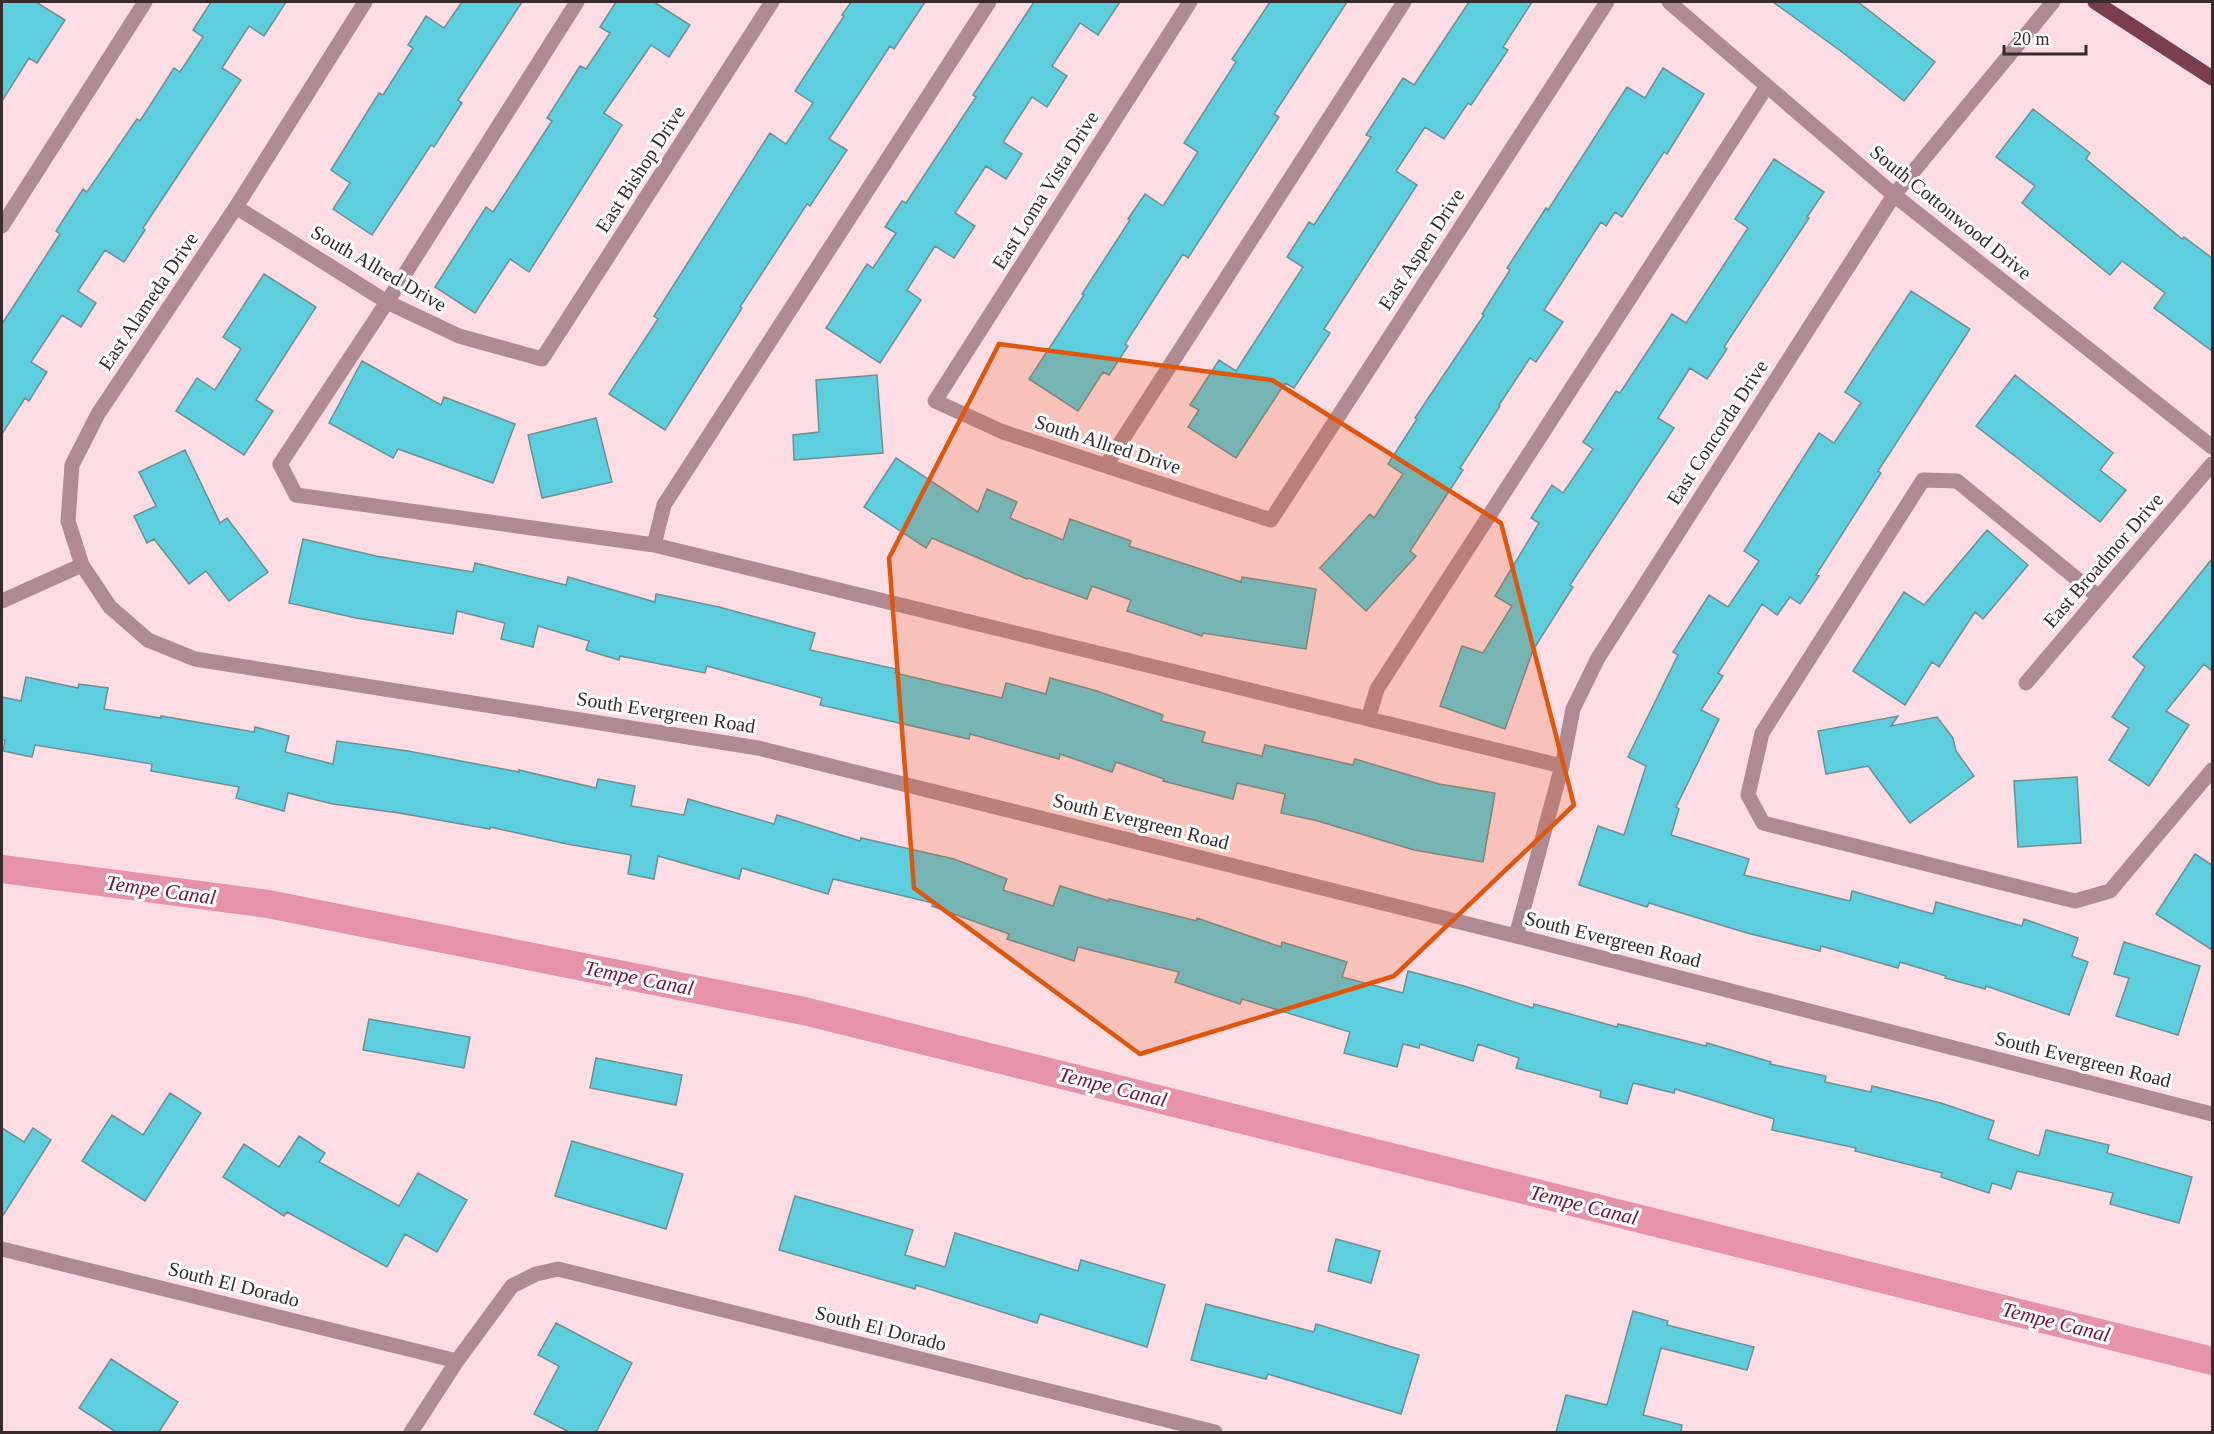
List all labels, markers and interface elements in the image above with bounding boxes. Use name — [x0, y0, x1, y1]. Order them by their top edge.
scale bar — [2004, 18, 2086, 56]
text: 20 m — [2013, 29, 2050, 49]
street label: East Bishop Drive — [591, 101, 690, 237]
street label: East Loma Vista Drive — [987, 107, 1103, 273]
street label: South Cottonwood Drive — [1866, 140, 2036, 284]
street label: East Aspen Drive — [1374, 184, 1469, 314]
street label: South Allred Drive — [308, 220, 451, 316]
street label: East Alameda Drive — [94, 228, 202, 374]
street label: East Concorda Drive — [1662, 356, 1772, 508]
street label: South Allred Drive — [1032, 410, 1184, 478]
street label: East Broadmor Drive — [2039, 488, 2167, 632]
street label: South Evergreen Road — [575, 687, 757, 738]
street label: South Evergreen Road — [1050, 788, 1231, 855]
water label: Tempe Canal — [105, 870, 218, 910]
street label: South Evergreen Road — [1522, 906, 1703, 973]
water label: Tempe Canal — [582, 956, 696, 1000]
street label: South Evergreen Road — [1992, 1026, 2173, 1093]
water label: Tempe Canal — [1056, 1062, 1170, 1112]
water label: Tempe Canal — [1527, 1180, 1641, 1230]
street label: South El Dorado — [166, 1257, 302, 1311]
water label: Tempe Canal — [1999, 1297, 2113, 1347]
street label: South El Dorado — [813, 1301, 949, 1355]

